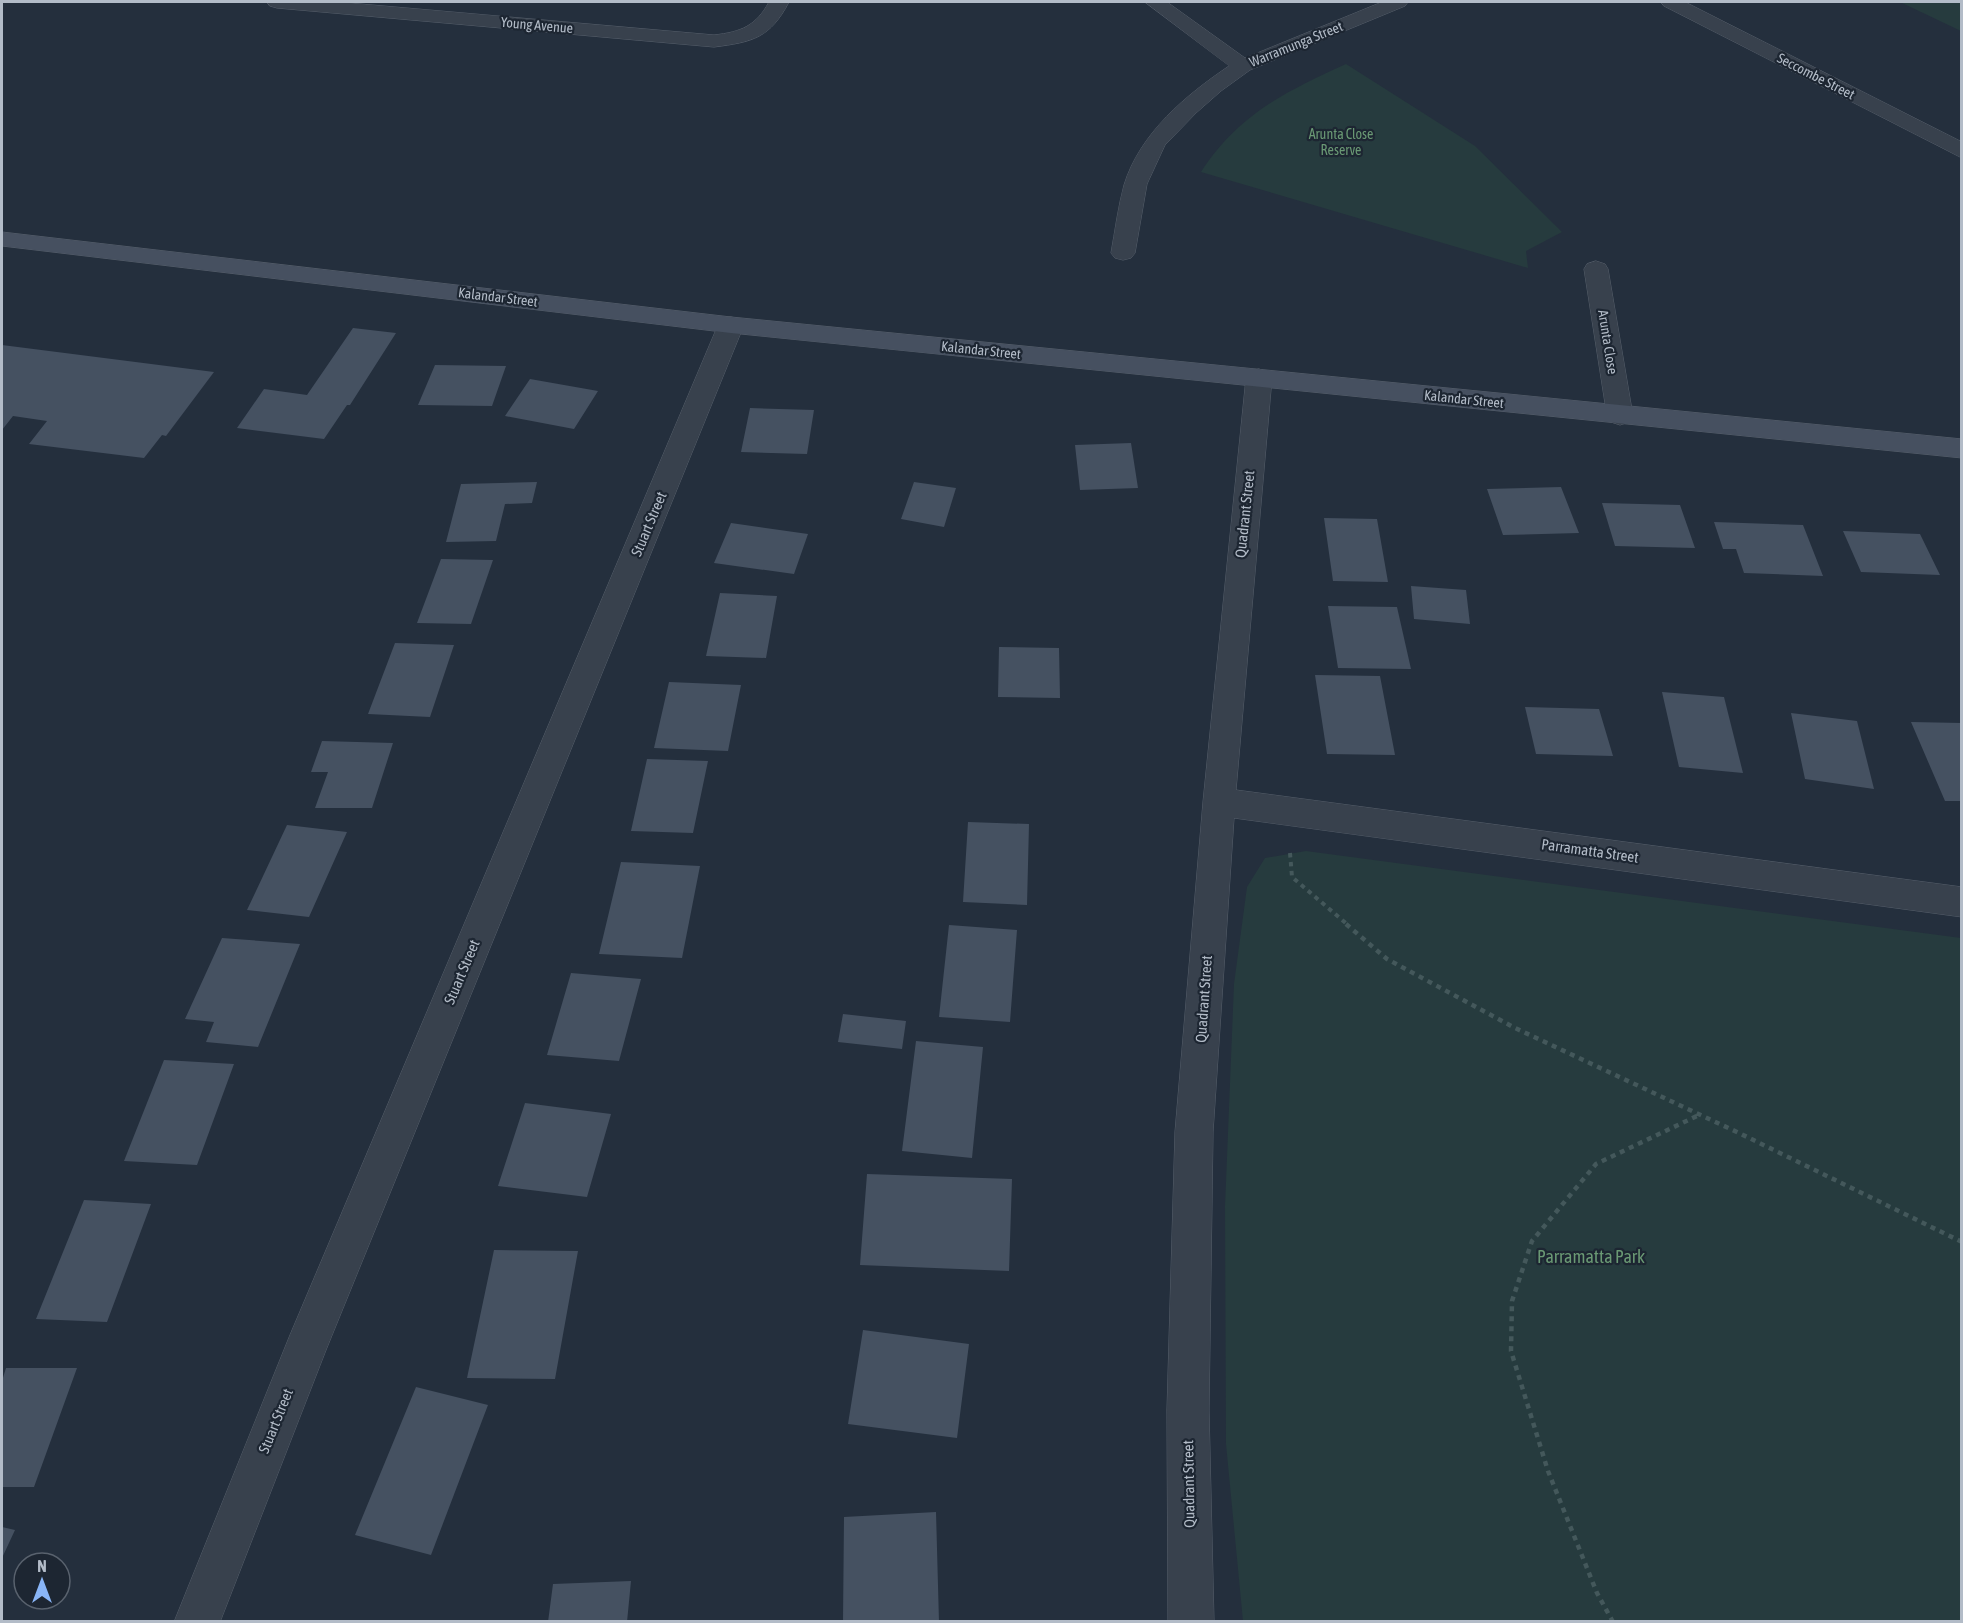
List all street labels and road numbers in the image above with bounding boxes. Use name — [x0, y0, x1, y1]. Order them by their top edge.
street label: Young Avenue — [500, 14, 574, 36]
street label: Warramunga Street — [1247, 18, 1345, 70]
street label: Seccombe Street — [1775, 50, 1857, 102]
street label: Kalandar Street — [457, 284, 539, 310]
street label: Arunta Close — [1595, 309, 1621, 375]
street label: Kalandar Street — [940, 338, 1022, 362]
street label: Kalandar Street — [1423, 387, 1505, 411]
street label: Quadrant Street — [1231, 469, 1258, 558]
street label: Stuart Street — [627, 489, 670, 559]
street label: Parramatta Street — [1540, 835, 1640, 866]
street label: Stuart Street — [440, 937, 483, 1007]
street label: Quadrant Street — [1192, 955, 1215, 1043]
street label: Stuart Street — [255, 1386, 296, 1456]
street label: Quadrant Street — [1179, 1440, 1198, 1528]

